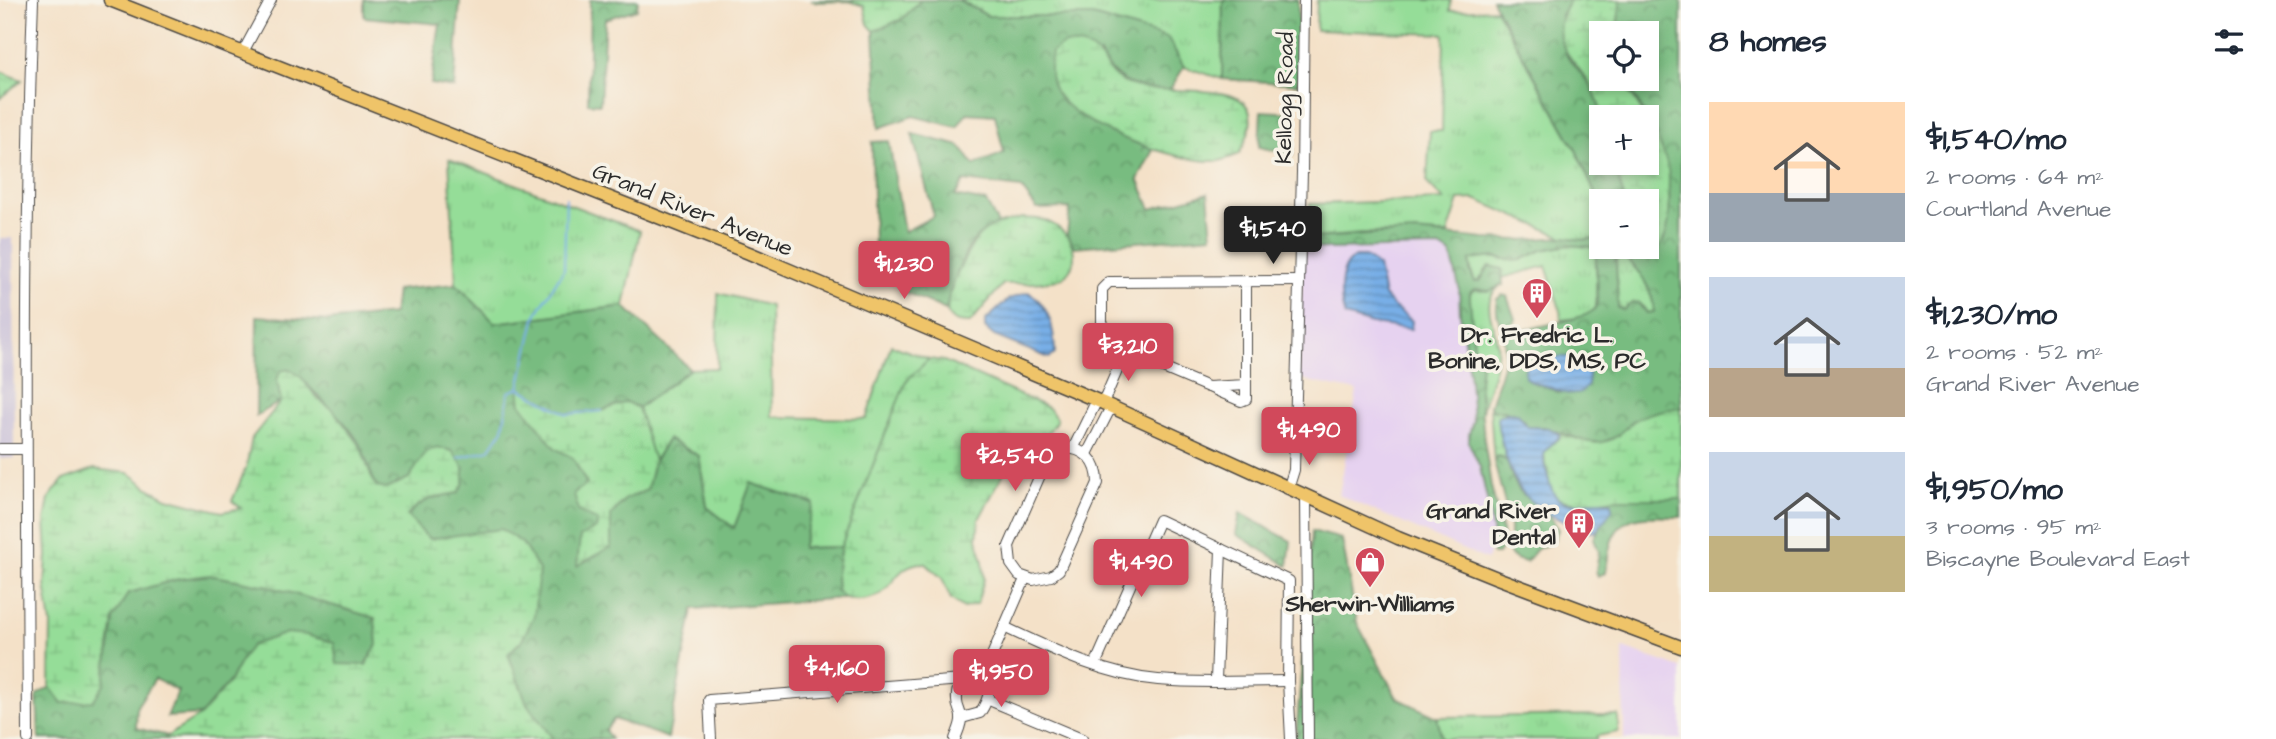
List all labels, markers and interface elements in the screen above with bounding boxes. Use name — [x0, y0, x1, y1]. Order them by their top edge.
map controls — [1589, 21, 1659, 259]
button: locate — [1589, 21, 1659, 91]
text: 8 homes — [1709, 21, 1827, 63]
icon: filters — [2210, 23, 2248, 61]
street label: Kellogg Road — [1268, 31, 1303, 164]
button: + — [1589, 105, 1659, 175]
text: $1,540/mo — [1926, 119, 2066, 161]
icon: home — [1765, 130, 1849, 214]
street label: Grand River Avenue — [588, 155, 798, 265]
text: 2 rooms · 64 m² — [1926, 161, 2104, 193]
button: − — [1589, 189, 1659, 259]
text: Courtland Avenue — [1926, 193, 2111, 225]
pin: $1,540 — [1216, 206, 1330, 266]
text: $1,540 — [1240, 213, 1306, 245]
pin: $1,230 — [847, 242, 961, 301]
text: $1,230 — [874, 248, 934, 280]
building icon: Dr. Fredric L. Bonine, DDS, MS, PC — [1520, 276, 1554, 320]
text: $1,230/mo — [1926, 294, 2057, 336]
icon: home — [1765, 305, 1849, 389]
place label: Dr. Fredric L. Bonine, DDS, MS, PC — [1428, 319, 1646, 377]
pin: $3,210 — [1071, 324, 1185, 383]
text: $3,210 — [1098, 330, 1158, 362]
text: 2 rooms · 52 m² — [1926, 336, 2103, 368]
text: Grand River Avenue — [1926, 368, 2140, 400]
pin: $1,490 — [1252, 407, 1366, 467]
text: $1,490 — [1277, 414, 1341, 446]
pin: $2,540 — [958, 434, 1072, 493]
text: $2,540 — [977, 440, 1053, 472]
text: $1,950/mo — [1926, 469, 2063, 511]
icon: home — [1765, 480, 1849, 564]
place label: Grand River Dental — [1426, 495, 1556, 553]
building icon: Grand River Dental — [1562, 506, 1596, 550]
text: 3 rooms · 95 m² — [1926, 511, 2102, 543]
pin: $1,490 — [1084, 540, 1198, 599]
text: Biscayne Boulevard East — [1926, 543, 2190, 575]
shop icon: Sherwin-Williams — [1353, 545, 1387, 589]
text: $1,490 — [1109, 546, 1173, 578]
place label: Sherwin-Williams — [1285, 588, 1455, 620]
pin: $4,160 — [780, 646, 894, 705]
pin: $1,950 — [944, 650, 1058, 709]
text: $4,160 — [805, 652, 869, 684]
text: $1,950 — [969, 656, 1033, 688]

